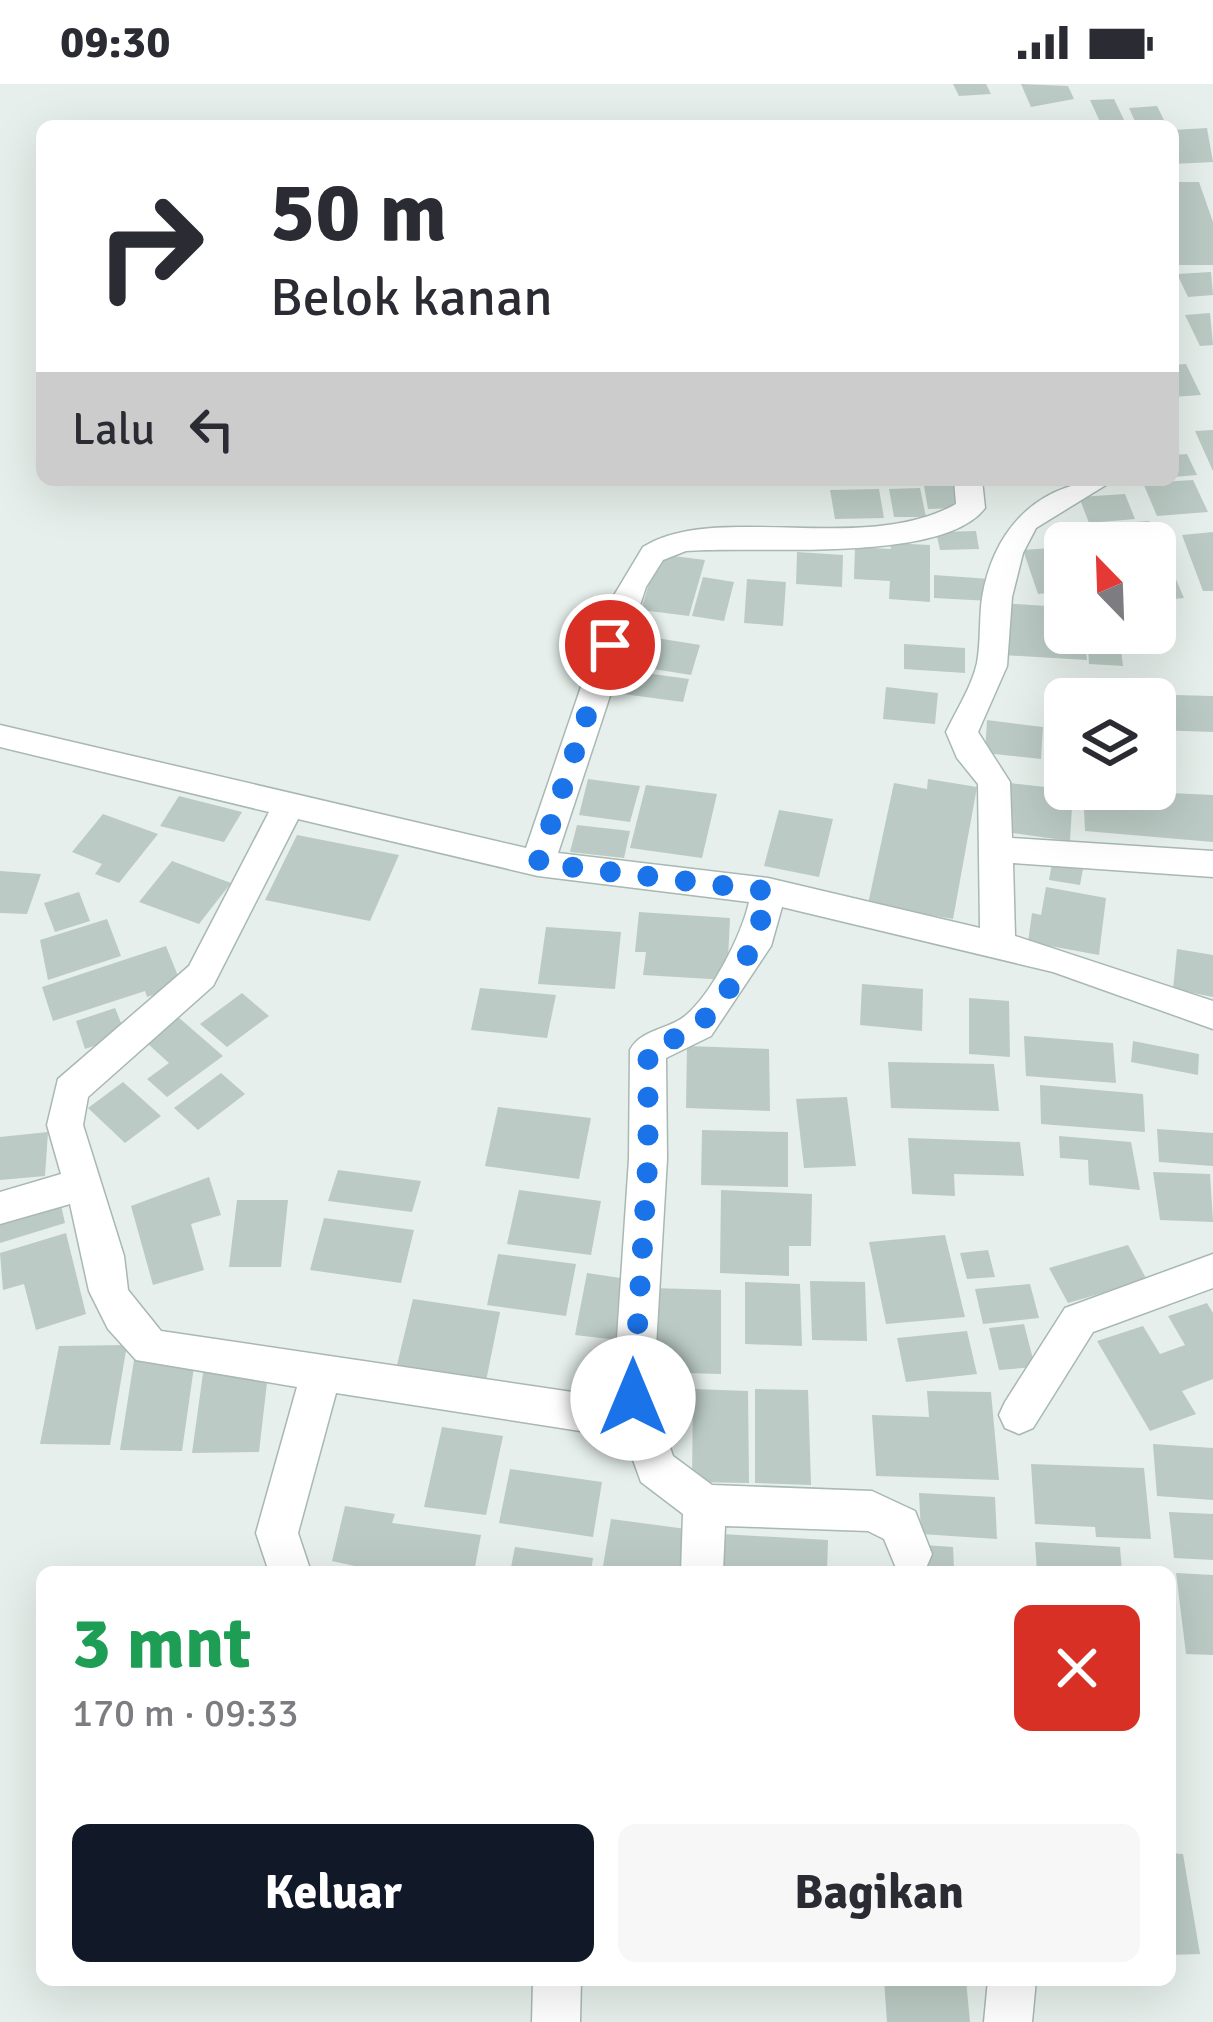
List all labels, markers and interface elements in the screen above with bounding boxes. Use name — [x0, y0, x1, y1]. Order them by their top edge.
text: 09:30 — [60, 15, 170, 70]
text: 50 m — [270, 161, 447, 265]
icon: right — [72, 168, 228, 324]
text: Belok kanan — [270, 264, 553, 331]
icon: left — [179, 396, 245, 462]
text: Lalu — [72, 402, 155, 457]
north arrow — [1044, 522, 1176, 654]
map controls — [1044, 522, 1176, 810]
pin — [559, 594, 661, 696]
icon: arrive — [577, 612, 643, 678]
button: layers — [1044, 678, 1176, 810]
position arrow — [570, 1335, 696, 1461]
text: 3 mnt — [72, 1599, 251, 1688]
button: close — [1014, 1605, 1140, 1731]
text: 170 m · 09:33 — [72, 1689, 299, 1737]
button: Keluar — [72, 1824, 594, 1962]
button: Bagikan — [618, 1824, 1140, 1962]

